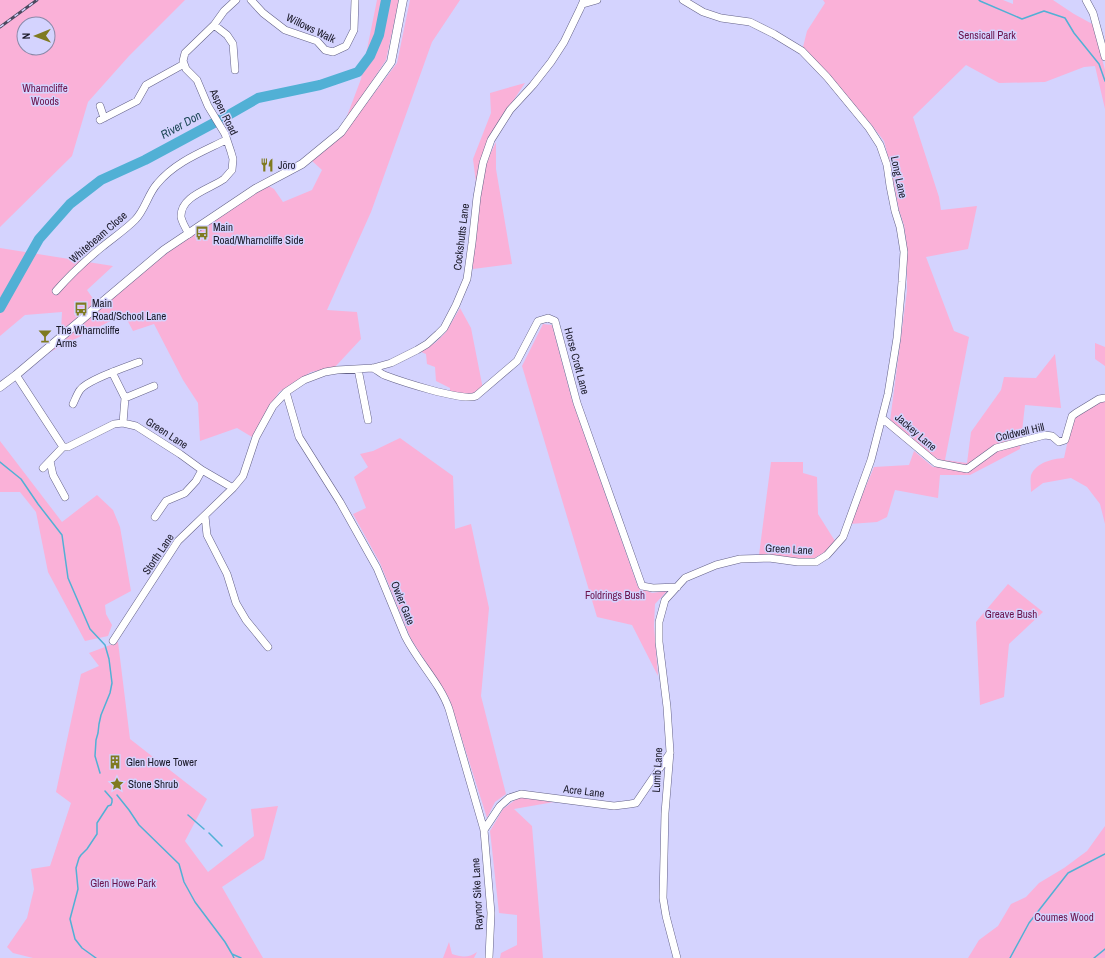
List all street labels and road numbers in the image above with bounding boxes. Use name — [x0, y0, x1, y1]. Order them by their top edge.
street label: Willows Walk — [284, 10, 338, 46]
street label: Aspen Road — [206, 86, 241, 137]
street label: Long Lane — [888, 155, 910, 199]
street label: Cockshutts Lane — [450, 203, 472, 271]
street label: Whitebeam Close — [66, 208, 130, 266]
street label: Horse Croft Lane — [561, 326, 593, 396]
street label: Jackey Lane — [892, 410, 940, 454]
street label: Green Lane — [143, 414, 191, 452]
street label: Coldwell Hill — [994, 420, 1046, 444]
street label: Storth Lane — [139, 531, 177, 577]
street label: Green Lane — [765, 541, 813, 557]
street label: Owler Gate — [388, 579, 418, 627]
street label: Lumb Lane — [649, 747, 665, 793]
street label: Acre Lane — [562, 781, 605, 800]
street label: Raynor Sike Lane — [468, 858, 486, 930]

